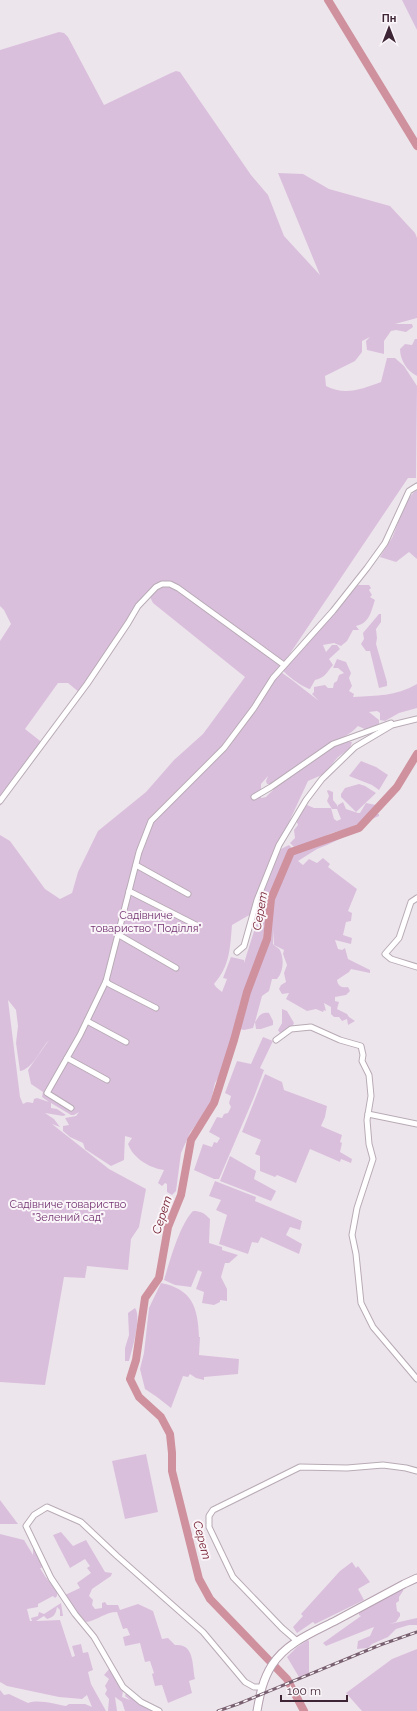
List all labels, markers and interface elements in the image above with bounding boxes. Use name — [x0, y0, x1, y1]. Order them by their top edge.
north arrow — [369, 8, 409, 48]
text: Пн — [382, 12, 396, 25]
water label: Серет — [250, 890, 270, 932]
park label: Садівниче товариство "Поділля" — [90, 909, 202, 935]
water label: Серет — [149, 1194, 175, 1236]
park label: Садівниче товариство "Зелений сад" — [10, 1198, 127, 1224]
water label: Серет — [190, 1519, 214, 1561]
scale bar — [281, 1677, 347, 1703]
text: 100 m — [287, 1684, 321, 1698]

